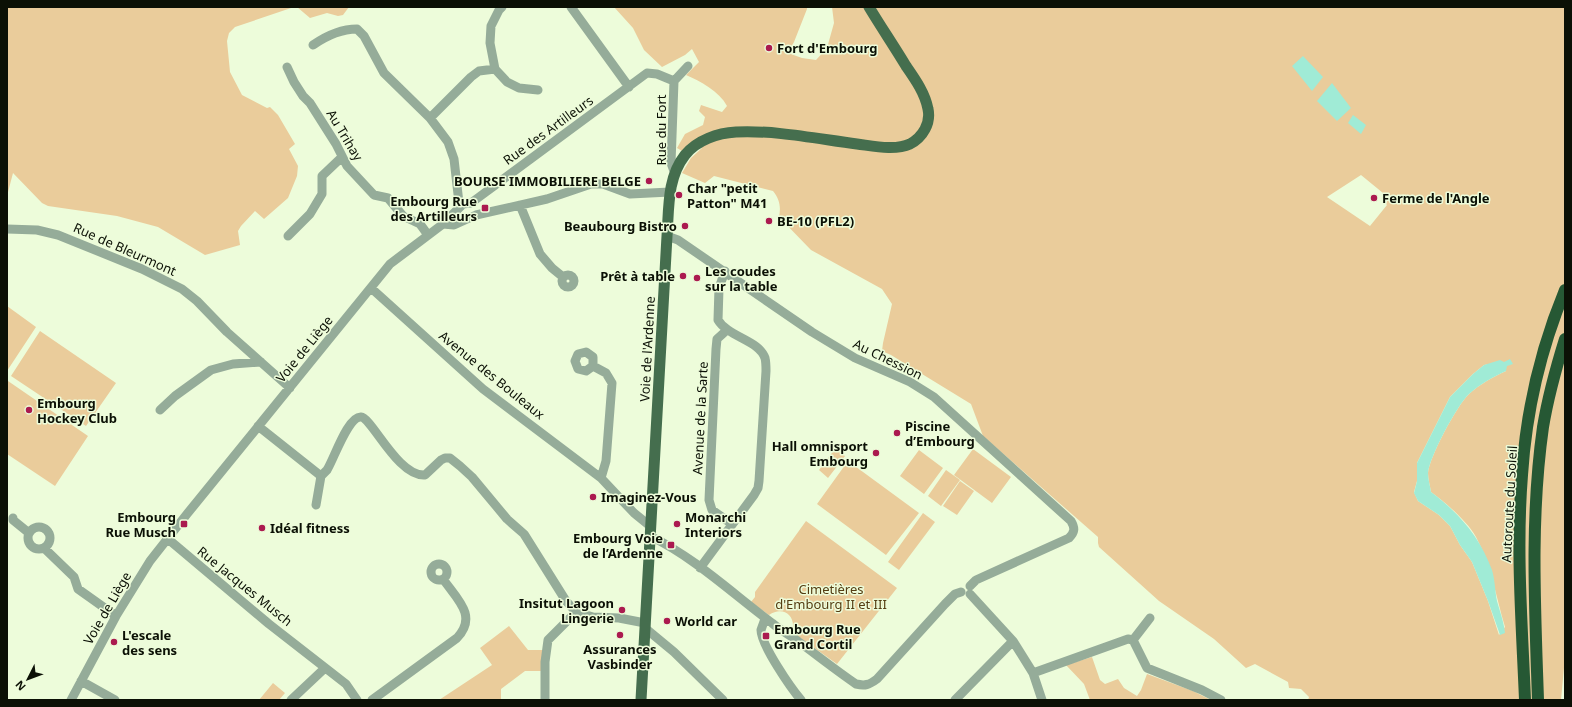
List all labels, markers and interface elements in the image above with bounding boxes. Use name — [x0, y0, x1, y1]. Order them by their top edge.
place label: Fort d'Embourg — [777, 39, 877, 57]
marker: Fort d'Embourg — [764, 43, 774, 53]
street label: Rue des Artilleurs — [499, 91, 597, 169]
street label: Rue du Fort — [652, 94, 670, 165]
street label: Au Trihay — [323, 106, 368, 164]
place label: BOURSE IMMOBILIERE BELGE — [454, 172, 641, 190]
marker: BOURSE IMMOBILIERE BELGE — [644, 176, 654, 186]
place label: Char "petit Patton" M41 — [687, 179, 767, 212]
place label: Ferme de l'Angle — [1382, 189, 1490, 207]
marker: Char "petit Patton" M41 — [674, 190, 684, 200]
place label: Embourg Rue des Artilleurs — [390, 192, 477, 225]
marker: Ferme de l'Angle — [1369, 193, 1379, 203]
marker: Embourg Rue des Artilleurs — [480, 203, 490, 213]
place label: BE-10 (PFL2) — [777, 212, 854, 230]
marker: BE-10 (PFL2) — [764, 216, 774, 226]
place label: Beaubourg Bistro — [564, 217, 677, 235]
street label: Rue de Bleurmont — [71, 218, 180, 280]
marker: Beaubourg Bistro — [680, 221, 690, 231]
place label: Les coudes sur la table — [705, 262, 778, 295]
place label: Prêt à table — [600, 267, 675, 285]
marker: Prêt à table — [678, 271, 688, 281]
marker: Les coudes sur la table — [692, 273, 702, 283]
street label: Voie de l'Ardenne — [635, 296, 659, 402]
street label: Voie de Liège — [272, 312, 336, 386]
street label: Avenue des Bouleaux — [435, 327, 549, 423]
street label: Au Chession — [850, 334, 926, 384]
street label: Avenue de la Sarte — [688, 361, 712, 475]
place label: Embourg Hockey Club — [37, 394, 117, 427]
marker: Embourg Hockey Club — [24, 405, 34, 415]
place label: Piscine d’Embourg — [905, 417, 975, 450]
marker: Piscine d’Embourg — [892, 428, 902, 438]
place label: Hall omnisport Embourg — [772, 437, 868, 470]
street label: Autoroute du Soleil — [1497, 445, 1521, 563]
marker: Hall omnisport Embourg — [871, 448, 881, 458]
place label: Imaginez-Vous — [601, 488, 697, 506]
marker: Imaginez-Vous — [588, 492, 598, 502]
place label: Embourg Rue Musch — [105, 508, 176, 541]
place label: Monarchi Interiors — [685, 508, 746, 541]
marker: Embourg Rue Musch — [179, 519, 189, 529]
place label: Idéal fitness — [270, 519, 350, 537]
marker: Monarchi Interiors — [672, 519, 682, 529]
marker: Idéal fitness — [257, 523, 267, 533]
place label: Embourg Voie de l’Ardenne — [573, 529, 663, 562]
marker: Embourg Voie de l’Ardenne — [666, 540, 676, 550]
street label: Rue Jacques Musch — [194, 542, 296, 630]
street label: Voie de Liège — [79, 568, 135, 648]
park label: Cimetières d'Embourg II et III — [775, 580, 887, 613]
place label: Insitut Lagoon Lingerie — [519, 594, 614, 627]
marker: Insitut Lagoon Lingerie — [617, 605, 627, 615]
place label: World car — [675, 612, 737, 630]
marker: World car — [662, 616, 672, 626]
place label: Embourg Rue Grand Cortil — [774, 620, 861, 653]
place label: L'escale des sens — [122, 626, 177, 659]
marker: Assurances Vasbinder — [615, 630, 625, 640]
marker: Embourg Rue Grand Cortil — [761, 631, 771, 641]
marker: L'escale des sens — [109, 637, 119, 647]
place label: Assurances Vasbinder — [583, 640, 657, 673]
north arrow — [8, 659, 48, 699]
text: N — [12, 678, 29, 694]

